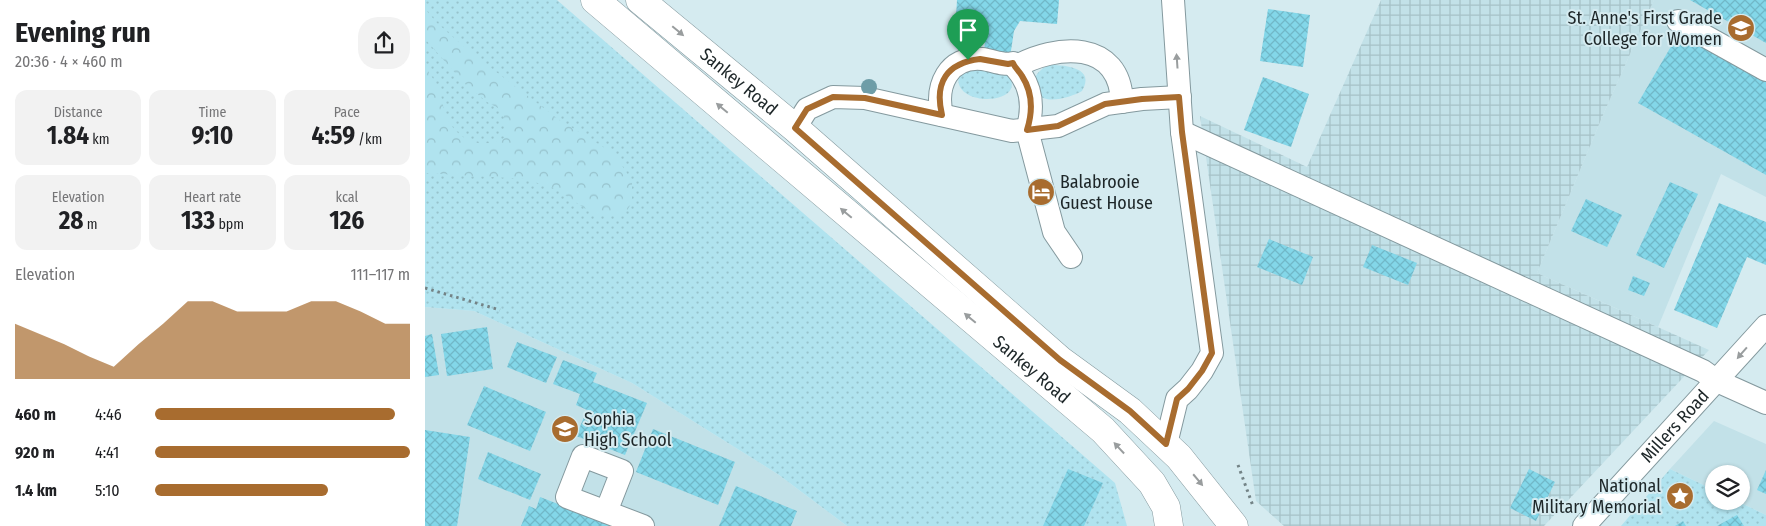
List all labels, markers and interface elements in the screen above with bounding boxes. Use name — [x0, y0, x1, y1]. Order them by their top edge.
place label: St. Anne's First Grade College for Women — [1567, 7, 1722, 50]
pin — [947, 9, 989, 60]
school or university icon: St. Anne's First Grade College for Women — [1726, 13, 1756, 43]
text: Evening run — [15, 16, 151, 49]
icon: arrive — [954, 16, 982, 44]
button: share — [358, 17, 410, 69]
one-way arrow — [671, 26, 684, 37]
street label: Sankey Road — [695, 43, 782, 120]
text: 20:36 · 4 × 460 m — [15, 52, 123, 71]
one-way arrow — [1173, 53, 1181, 69]
one-way arrow — [716, 102, 729, 113]
text: Distance — [54, 104, 103, 121]
text: Time — [199, 104, 226, 121]
text: Pace — [334, 104, 360, 121]
text: 1.84 — [47, 121, 89, 151]
text: 9:10 — [191, 121, 234, 151]
text: 4:59 — [311, 121, 355, 151]
text: km — [89, 131, 110, 148]
text: /km — [355, 131, 382, 148]
place label: Balabrooie Guest House — [1060, 171, 1153, 214]
hotel icon: Balabrooie Guest House — [1026, 177, 1056, 207]
text: Elevation — [52, 189, 105, 206]
text: Heart rate — [184, 189, 241, 206]
text: kcal — [335, 189, 358, 206]
text: 28 — [59, 206, 84, 236]
text: 133 — [181, 206, 215, 236]
text: 126 — [329, 206, 364, 236]
one-way arrow — [840, 207, 853, 218]
text: m — [84, 216, 98, 233]
text: bpm — [215, 216, 244, 233]
text: Elevation — [15, 265, 75, 284]
text: 111–117 m — [350, 265, 410, 284]
one-way arrow — [964, 312, 977, 323]
street label: Sankey Road — [989, 331, 1075, 408]
one-way arrow — [1736, 347, 1747, 360]
street label: Millers Road — [1636, 385, 1714, 467]
text: 460 m — [15, 405, 56, 424]
text: 4:46 — [95, 405, 122, 424]
place label: Sophia High School — [584, 408, 672, 451]
school or university icon: Sophia High School — [550, 414, 580, 444]
one-way arrow — [1113, 442, 1125, 454]
text: 920 m — [15, 443, 55, 462]
text: 4:41 — [95, 443, 119, 462]
map controls — [1705, 465, 1750, 510]
button: layers — [1705, 465, 1750, 510]
one-way arrow — [1192, 474, 1204, 486]
place label: National Military Memorial — [1532, 475, 1661, 518]
text: 1.4 km — [15, 481, 57, 500]
text: 5:10 — [95, 481, 120, 500]
place icon: National Military Memorial — [1665, 481, 1695, 511]

